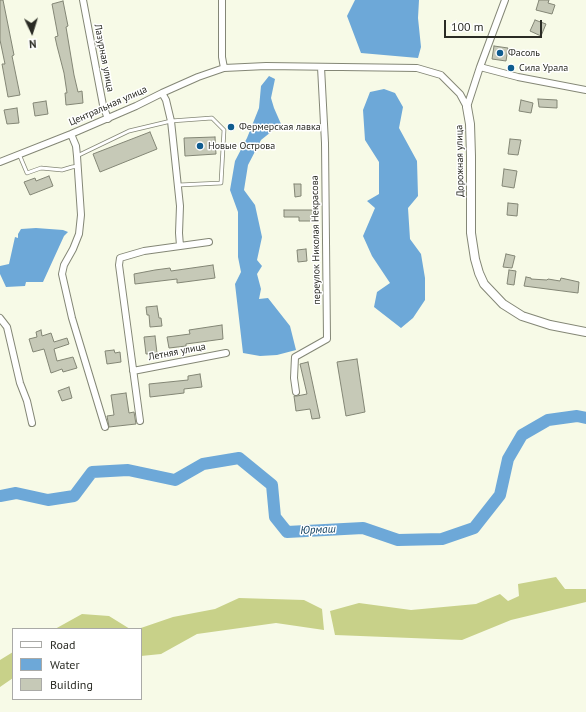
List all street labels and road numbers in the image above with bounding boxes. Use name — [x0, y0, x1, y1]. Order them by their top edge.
street label: Лазурная улица — [92, 23, 116, 93]
street label: Центральная улица — [67, 83, 149, 129]
street label: Дорожная улица — [453, 125, 467, 197]
street label: переулок Николая Некрасова — [309, 175, 323, 305]
street label: Летняя улица — [147, 341, 207, 363]

